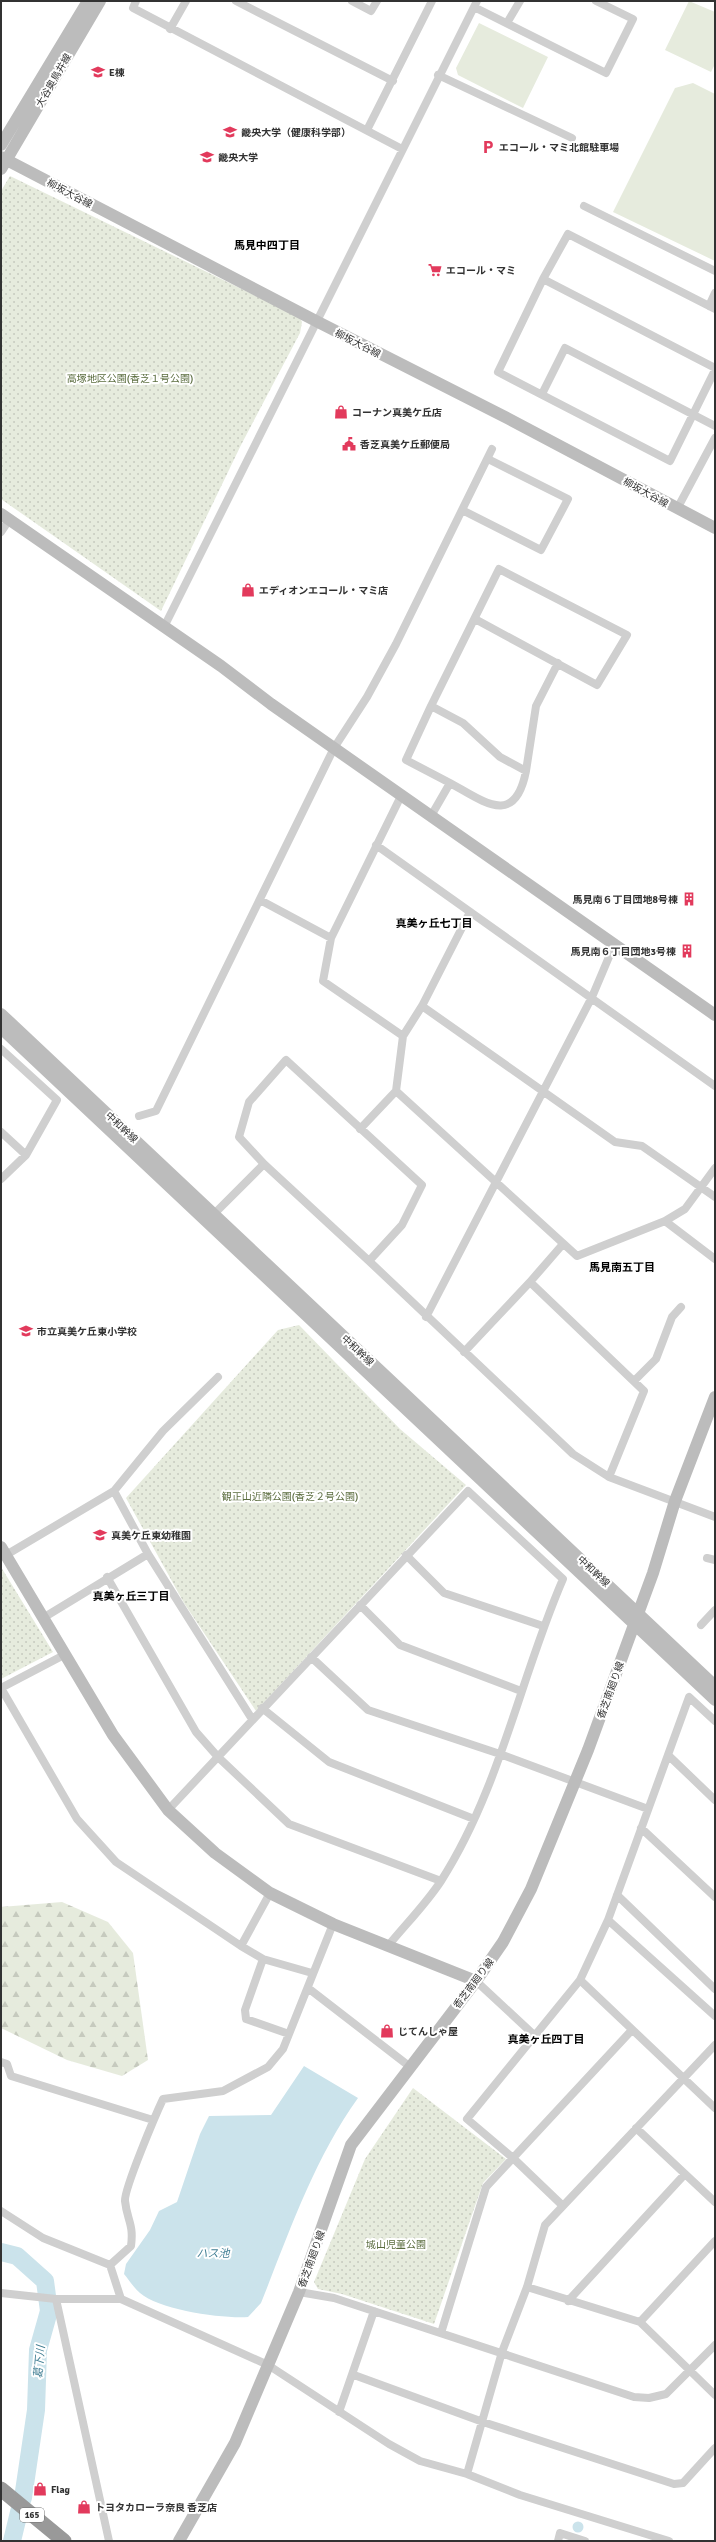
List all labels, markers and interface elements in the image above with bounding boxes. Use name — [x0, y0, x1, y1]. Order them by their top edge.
street label: 大谷奥鳥井線 — [34, 52, 74, 109]
school or university icon: E棟 — [90, 64, 106, 80]
place label: E棟 — [109, 67, 125, 79]
school or university icon: 畿央大学（健康科学部） — [222, 124, 238, 140]
place label: 畿央大学（健康科学部） — [241, 127, 351, 139]
parking icon: エコール・マミ北館駐車場 — [480, 139, 496, 155]
place label: エコール・マミ北館駐車場 — [499, 142, 619, 154]
school or university icon: 畿央大学 — [199, 149, 215, 165]
place label: 畿央大学 — [218, 152, 258, 164]
street label: 柳坂大谷線 — [45, 177, 94, 211]
district label: 馬見中四丁目 — [234, 239, 300, 252]
supermarket icon: エコール・マミ — [427, 262, 443, 278]
place label: エコール・マミ — [446, 265, 516, 277]
street label: 柳坂大谷線 — [333, 327, 383, 361]
park label: 高塚地区公園(香芝１号公園) — [67, 373, 193, 385]
shop icon: コーナン真美ケ丘店 — [333, 404, 349, 420]
place label: コーナン真美ケ丘店 — [352, 407, 442, 419]
public building icon: 香芝真美ケ丘郵便局 — [341, 436, 357, 452]
place label: 香芝真美ケ丘郵便局 — [359, 439, 450, 451]
street label: 柳坂大谷線 — [621, 476, 670, 510]
shop icon: エディオンエコール・マミ店 — [240, 582, 256, 598]
place label: エディオンエコール・マミ店 — [259, 585, 388, 597]
building icon: 馬見南６丁目団地8号棟 — [681, 891, 697, 907]
place label: 馬見南６丁目団地8号棟 — [573, 894, 678, 906]
district label: 真美ヶ丘七丁目 — [396, 917, 473, 930]
building icon: 馬見南６丁目団地3号棟 — [679, 943, 695, 959]
place label: 馬見南６丁目団地3号棟 — [571, 946, 676, 958]
street label: 中和幹線 — [103, 1110, 140, 1146]
district label: 馬見南五丁目 — [589, 1261, 655, 1274]
school or university icon: 市立真美ケ丘東小学校 — [18, 1323, 34, 1339]
place label: 市立真美ケ丘東小学校 — [37, 1326, 137, 1338]
street label: 中和幹線 — [339, 1333, 376, 1369]
park label: 観正山近隣公園(香芝２号公園) — [222, 1491, 358, 1503]
school or university icon: 真美ケ丘東幼稚園 — [92, 1527, 108, 1543]
place label: 真美ケ丘東幼稚園 — [111, 1530, 191, 1542]
street label: 中和幹線 — [575, 1554, 612, 1590]
district label: 真美ヶ丘三丁目 — [93, 1590, 170, 1603]
street label: 香芝南廻り線 — [595, 1660, 627, 1721]
street label: 香芝南廻り線 — [451, 1956, 497, 2011]
shop icon: じてんしゃ屋 — [379, 2023, 395, 2039]
place label: じてんしゃ屋 — [398, 2026, 458, 2038]
district label: 真美ヶ丘四丁目 — [508, 2033, 585, 2046]
street label: 香芝南廻り線 — [296, 2229, 328, 2290]
park label: 城山児童公園 — [366, 2239, 426, 2251]
water label: ハス池 — [197, 2247, 230, 2260]
water label: 葛下川 — [32, 2344, 47, 2379]
shop icon: Flag — [32, 2481, 48, 2497]
place label: Flag — [51, 2484, 71, 2496]
shop icon: トヨタカローラ奈良 香芝店 — [76, 2499, 92, 2515]
place label: トヨタカローラ奈良 香芝店 — [95, 2502, 217, 2514]
road number: 165 — [20, 2508, 44, 2522]

